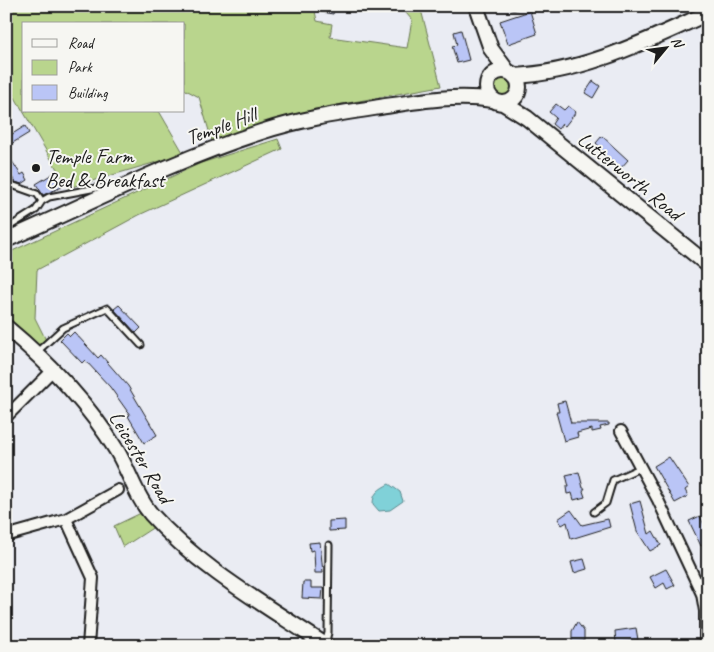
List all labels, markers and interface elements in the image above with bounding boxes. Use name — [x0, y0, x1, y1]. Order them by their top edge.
legend — [22, 22, 185, 112]
north arrow — [642, 22, 692, 72]
text: Road — [68, 34, 95, 53]
text: N — [667, 34, 688, 52]
text: Park — [68, 58, 93, 77]
text: Building — [68, 84, 108, 103]
street label: Temple Hill — [182, 100, 263, 151]
street label: Lutterworth Road — [572, 126, 690, 228]
place label: Temple Farm Bed & Breakfast — [46, 143, 166, 193]
marker: Temple Farm Bed & Breakfast — [30, 162, 42, 174]
street label: Leicester Road — [103, 406, 181, 511]

